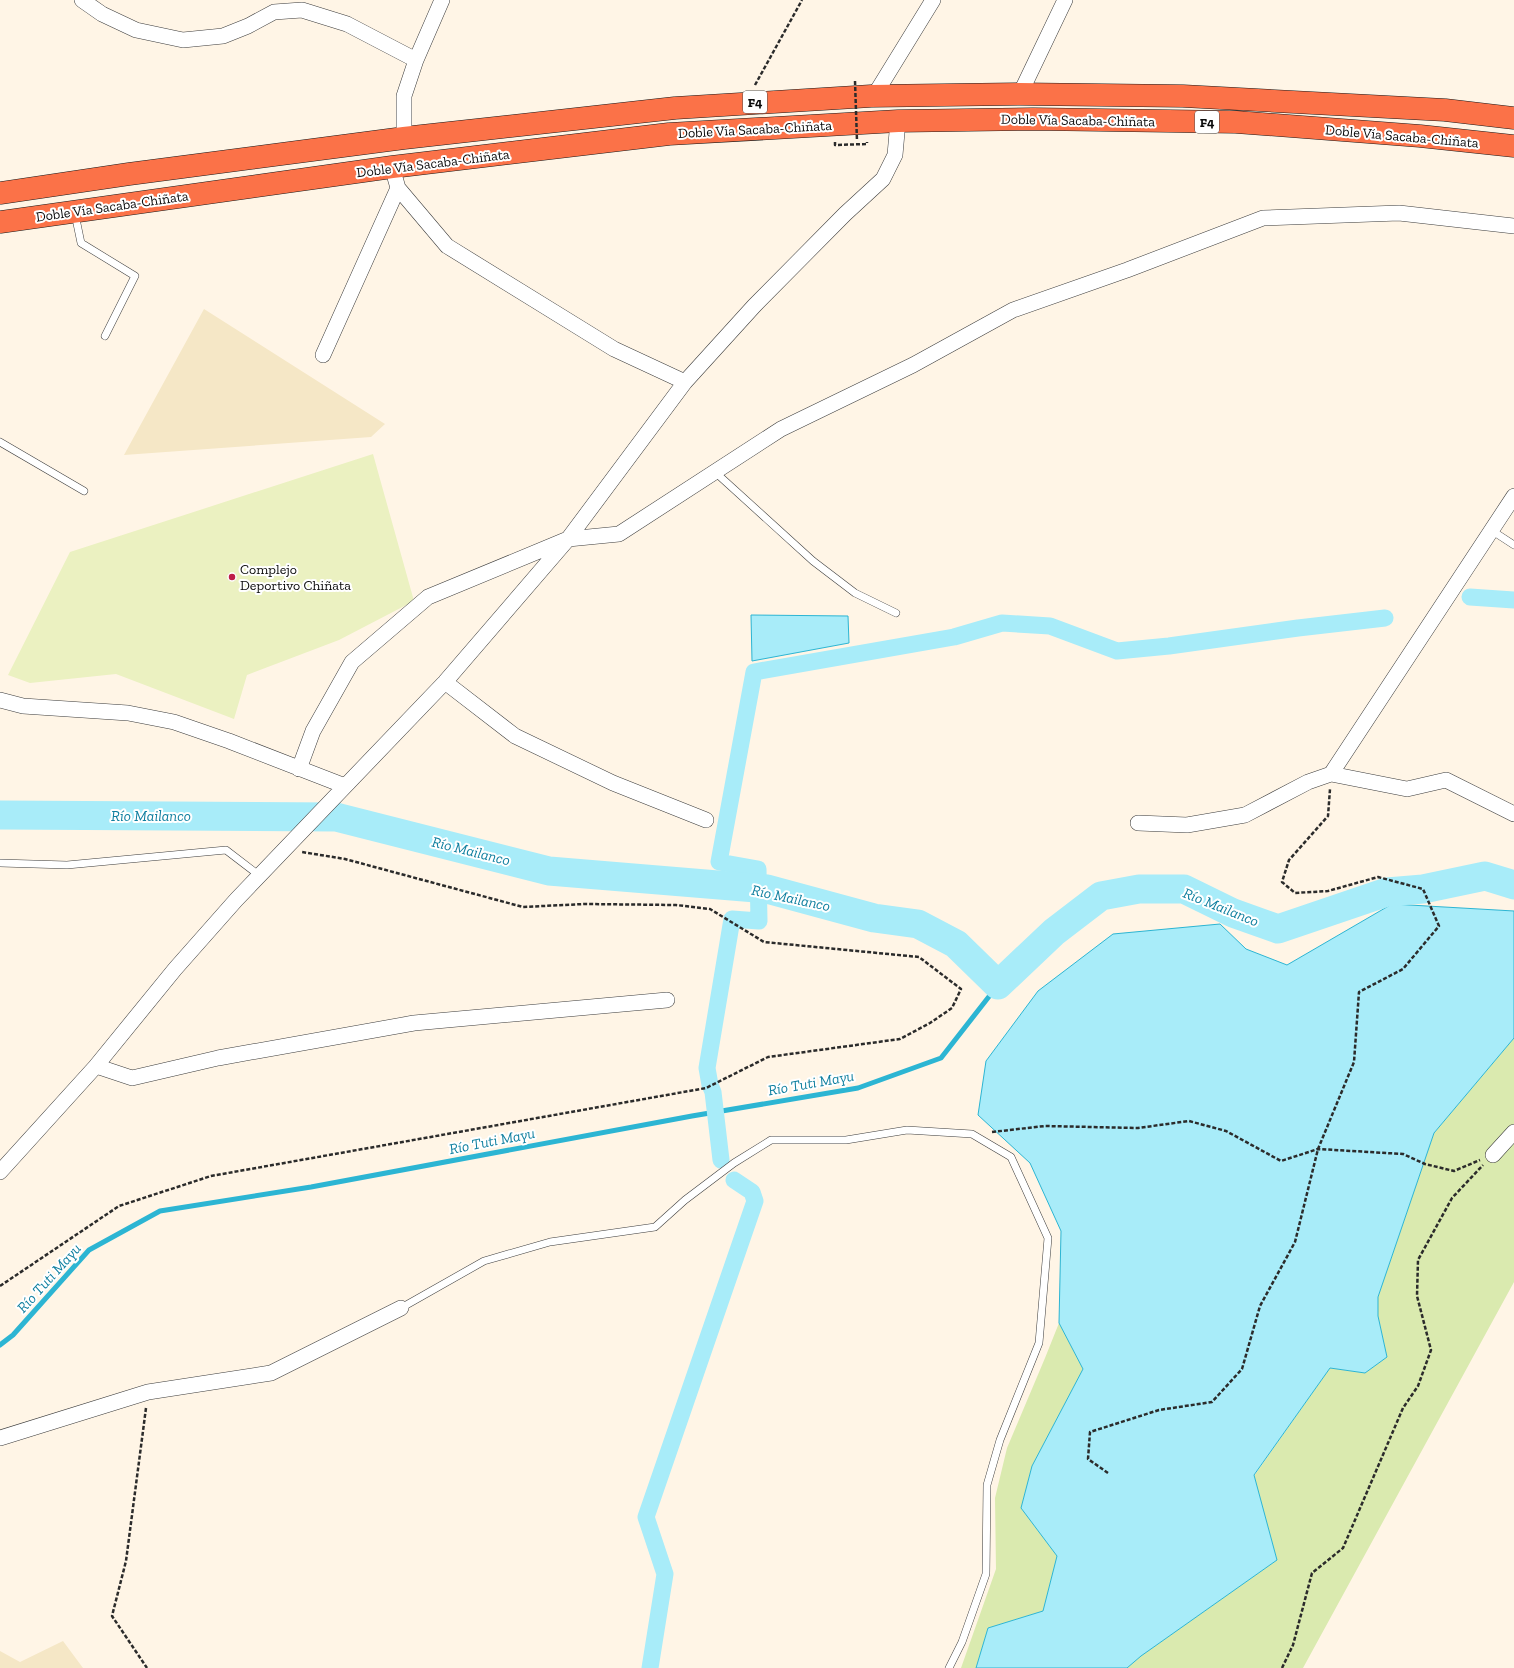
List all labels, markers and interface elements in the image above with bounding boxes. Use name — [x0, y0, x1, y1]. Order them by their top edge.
road number: F4 — [743, 91, 767, 113]
street label: Doble Vía Sacaba-Chiñata — [1001, 111, 1155, 130]
road number: F4 — [1195, 111, 1219, 133]
street label: Doble Vía Sacaba-Chiñata — [678, 117, 833, 142]
street label: Doble Vía Sacaba-Chiñata — [1324, 121, 1480, 152]
street label: Doble Vía Sacaba-Chiñata — [356, 146, 511, 181]
street label: Doble Vía Sacaba-Chiñata — [35, 187, 190, 226]
place label: Complejo Deportivo Chiñata — [240, 561, 351, 594]
marker: Complejo Deportivo Chiñata — [227, 572, 237, 582]
water label: Río Mailanco — [111, 807, 191, 825]
water label: Río Mailanco — [430, 833, 512, 869]
water label: Río Mailanco — [750, 881, 832, 915]
water label: Río Mailanco — [1181, 884, 1261, 930]
water label: Río Tuti Mayu — [767, 1067, 856, 1099]
water label: Río Tuti Mayu — [448, 1124, 537, 1158]
water label: Río Tuti Mayu — [13, 1239, 85, 1316]

